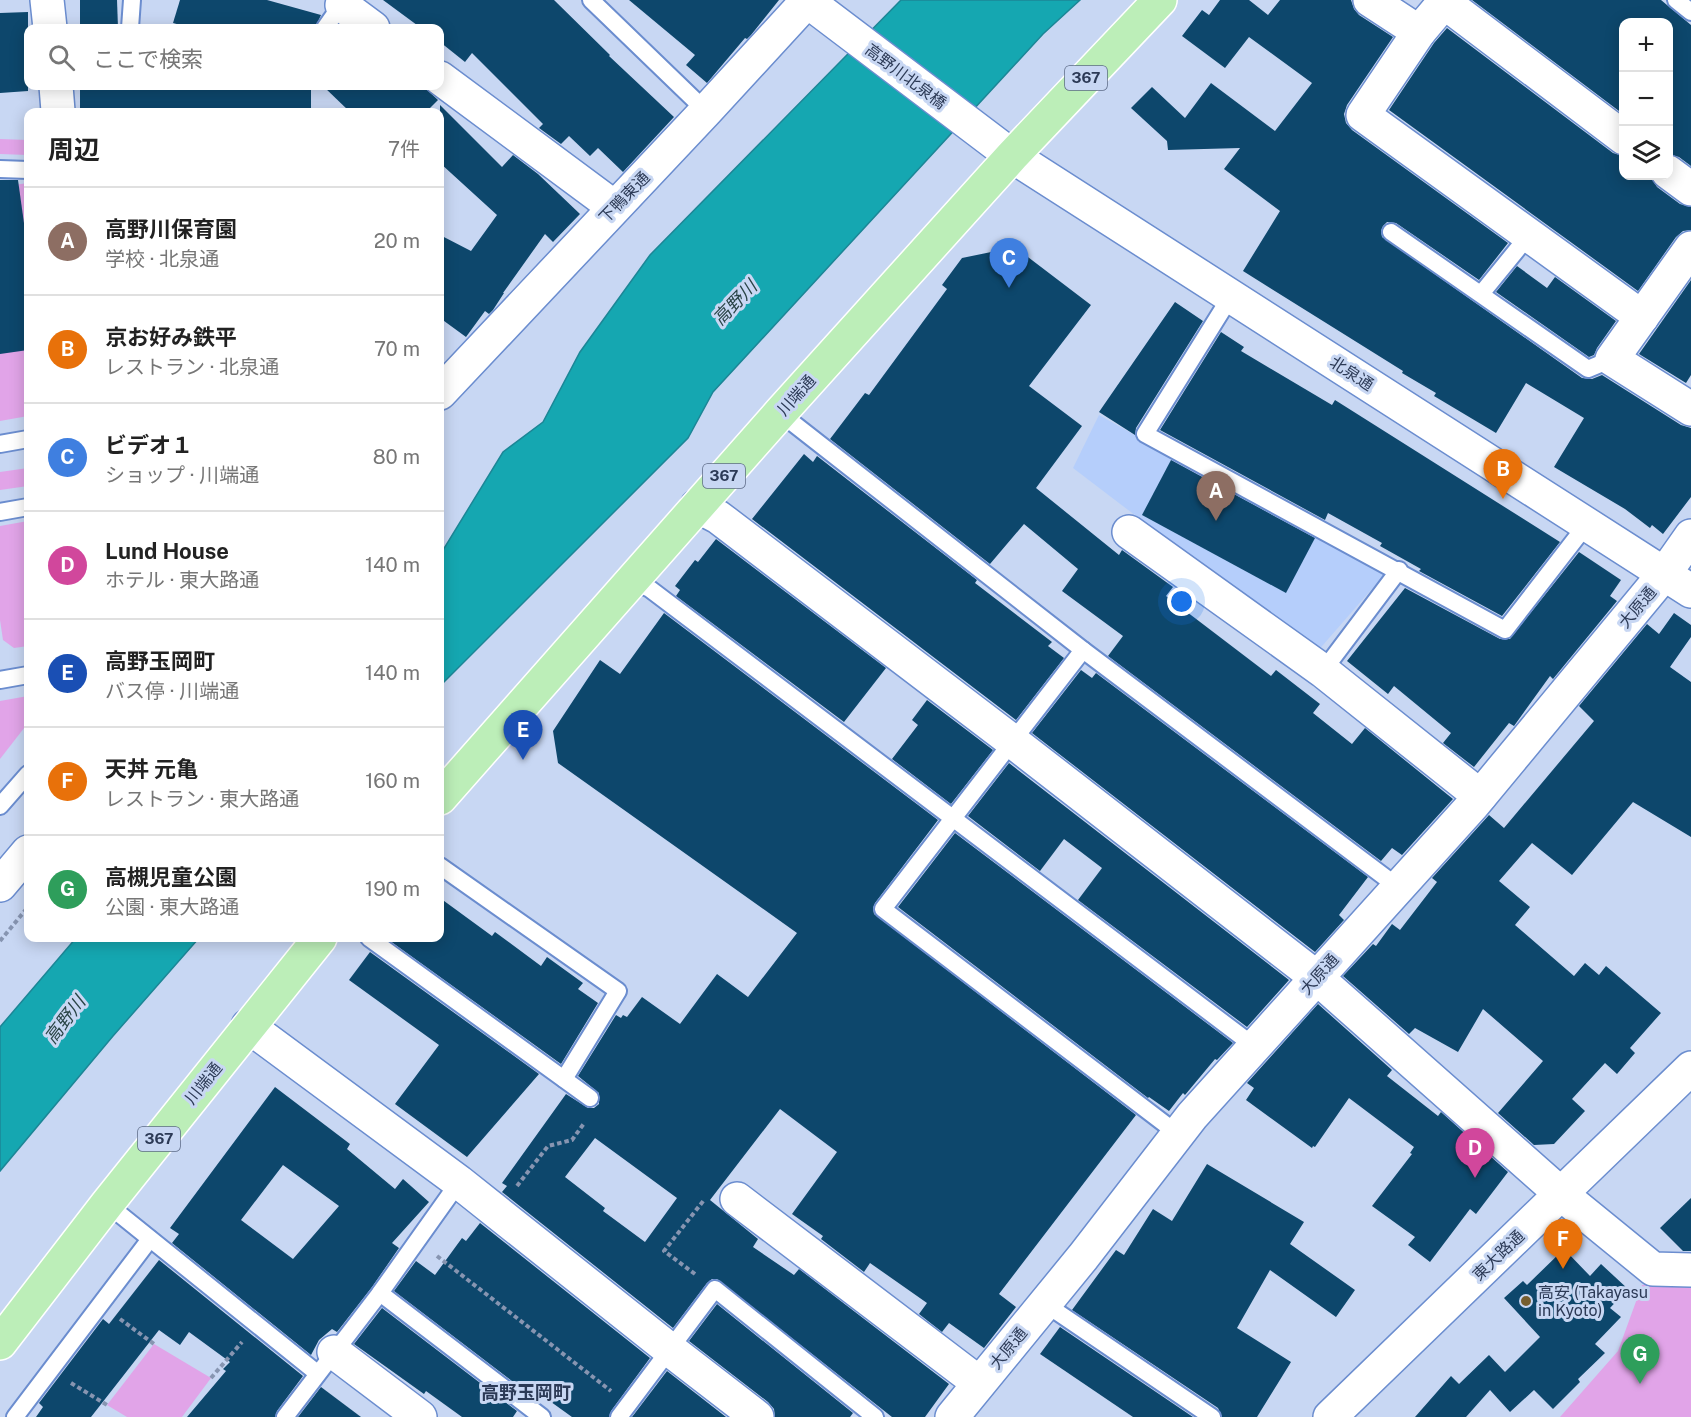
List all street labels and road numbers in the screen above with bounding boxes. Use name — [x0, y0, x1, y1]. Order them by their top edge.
street label: 高野川北泉橋 — [862, 40, 950, 113]
road number: 367 — [1065, 66, 1107, 90]
street label: 下鴨東通 — [595, 168, 653, 227]
street label: 北泉通 — [1326, 352, 1377, 394]
street label: 川端通 — [773, 371, 819, 420]
road number: 367 — [703, 464, 745, 488]
street label: 大原通 — [1615, 583, 1660, 632]
street label: 大原通 — [1296, 950, 1342, 999]
street label: 川端通 — [181, 1059, 226, 1108]
road number: 367 — [138, 1127, 180, 1151]
street label: 東大路通 — [1469, 1226, 1528, 1284]
street label: 大原通 — [986, 1324, 1031, 1373]

